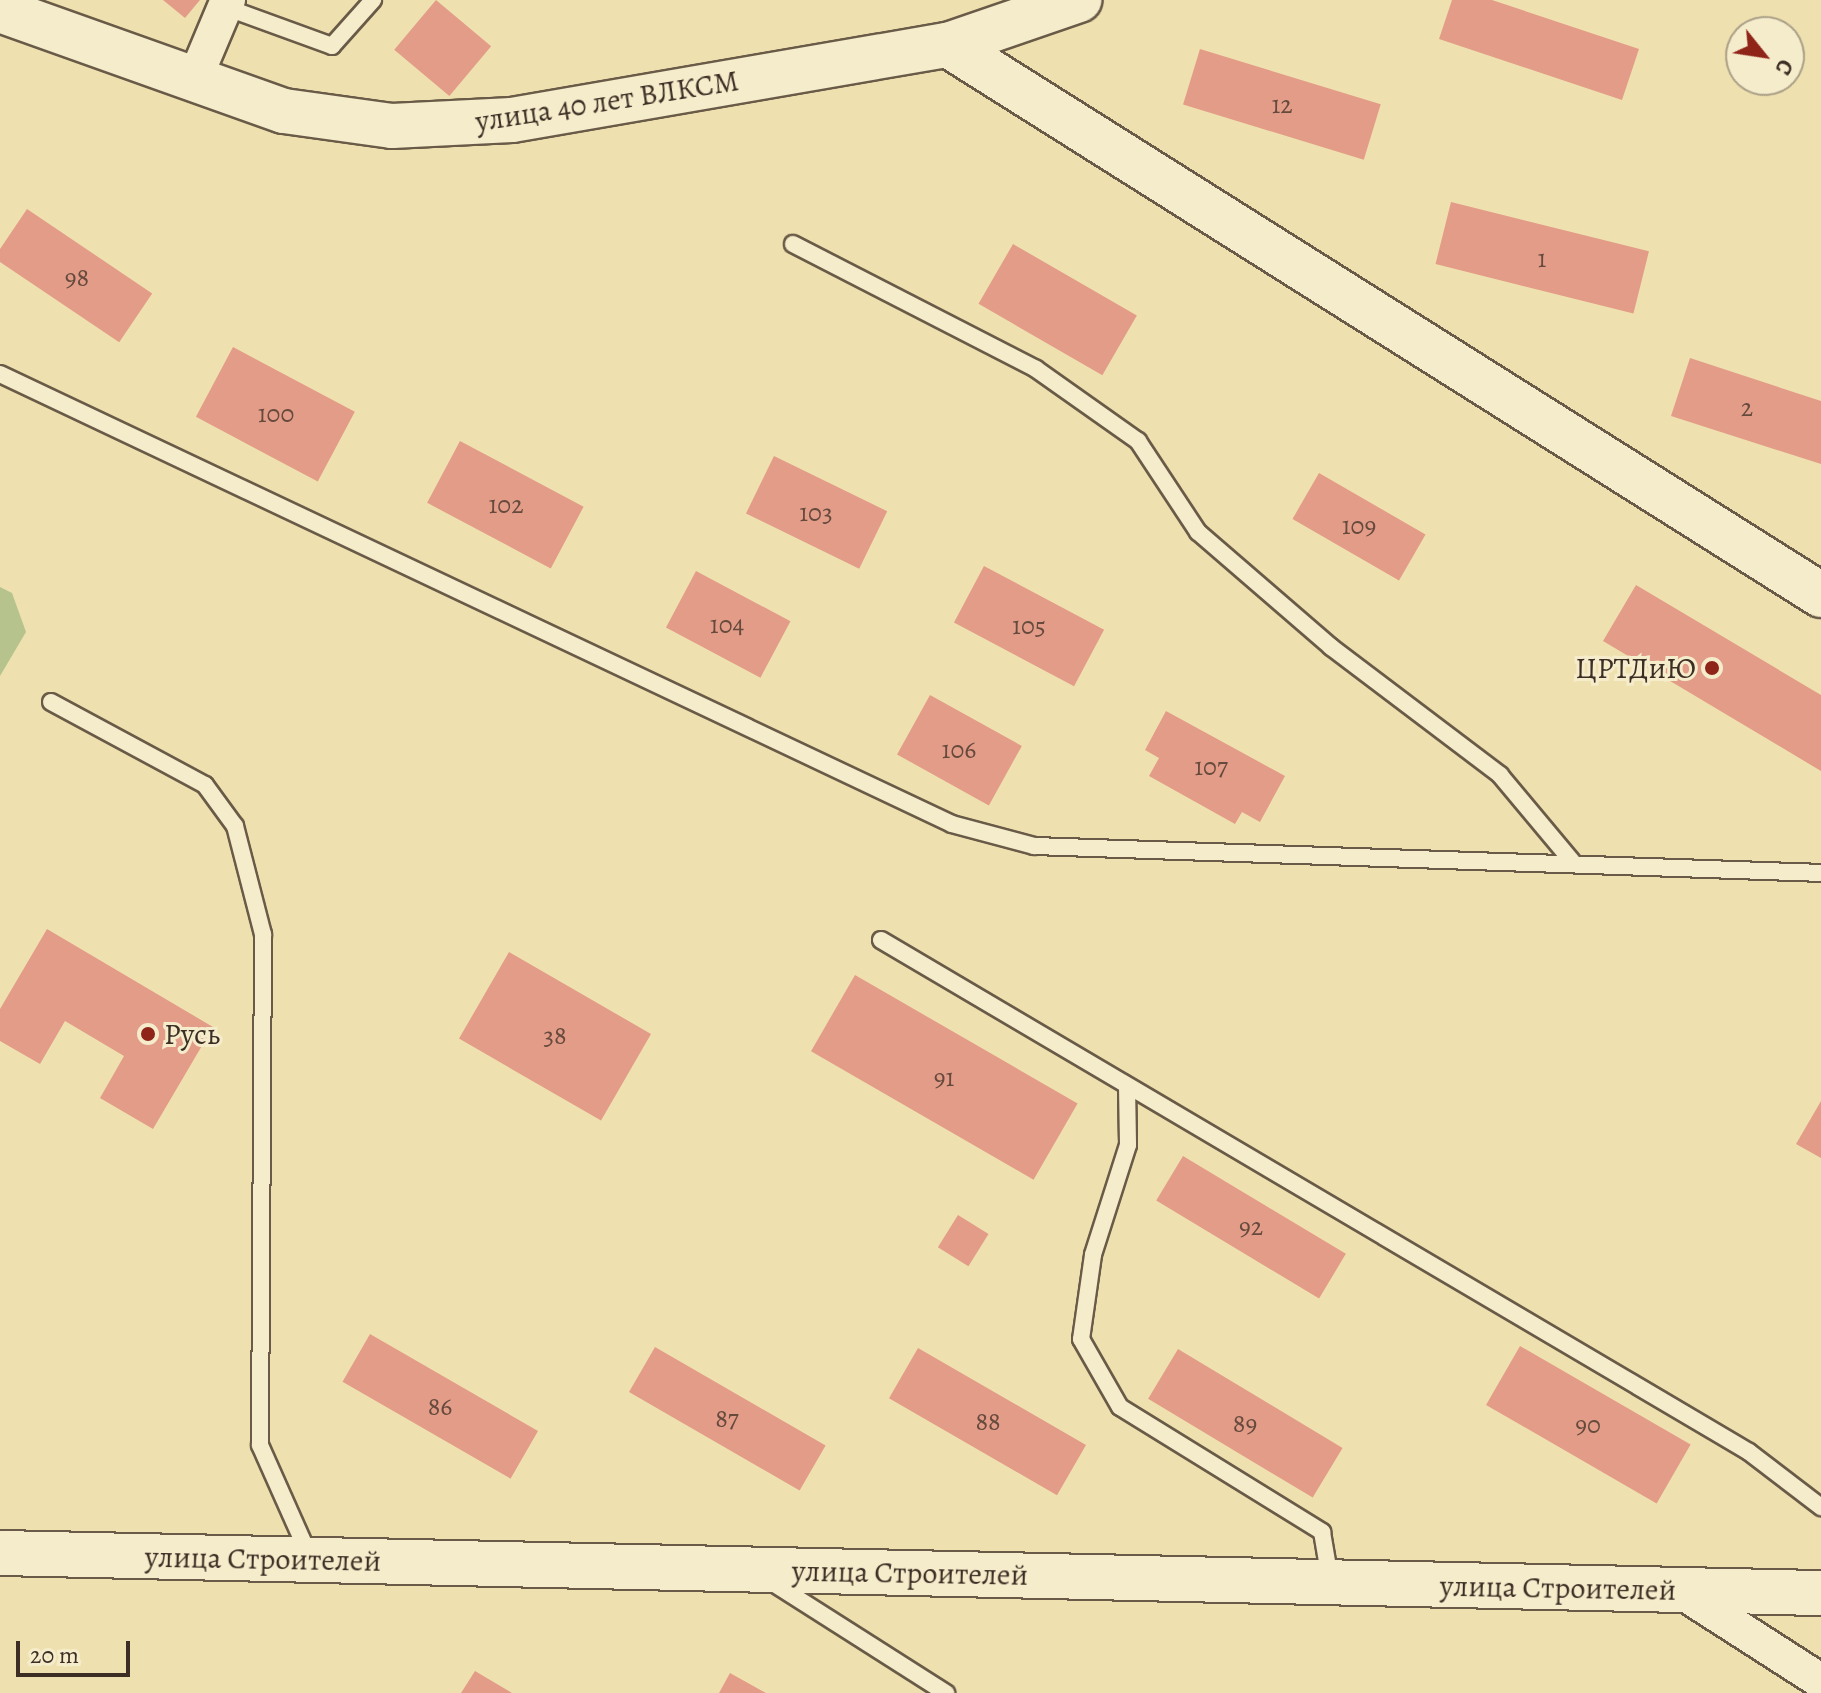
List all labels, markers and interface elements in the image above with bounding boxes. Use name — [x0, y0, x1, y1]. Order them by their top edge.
north arrow — [1725, 16, 1805, 96]
text: С — [1768, 54, 1800, 80]
street label: улица 40 лет ВЛКСМ — [473, 62, 741, 140]
house number: 12 — [1271, 89, 1293, 121]
house number: 1 — [1538, 243, 1546, 275]
house number: 98 — [65, 262, 89, 294]
house number: 2 — [1741, 392, 1753, 424]
house number: 100 — [258, 398, 294, 430]
house number: 102 — [488, 489, 524, 521]
house number: 103 — [799, 497, 833, 529]
house number: 109 — [1342, 510, 1376, 542]
house number: 104 — [710, 609, 744, 641]
house number: 105 — [1012, 610, 1046, 642]
place label: ЦРТДиЮ — [1576, 650, 1696, 686]
marker: ЦРТДиЮ — [1703, 659, 1721, 677]
house number: 106 — [942, 734, 976, 766]
house number: 107 — [1194, 751, 1228, 783]
place label: Русь — [164, 1016, 220, 1052]
house number: 38 — [543, 1020, 567, 1052]
marker: Русь — [139, 1025, 157, 1043]
house number: 91 — [934, 1062, 954, 1094]
house number: 92 — [1239, 1211, 1263, 1243]
house number: 86 — [428, 1391, 452, 1423]
house number: 87 — [715, 1403, 739, 1435]
house number: 88 — [975, 1406, 1001, 1438]
house number: 89 — [1233, 1408, 1257, 1440]
house number: 90 — [1575, 1409, 1601, 1441]
street label: улица Строителей — [145, 1539, 381, 1579]
street label: улица Строителей — [792, 1553, 1028, 1593]
street label: улица Строителей — [1440, 1568, 1676, 1608]
scale bar — [20, 1625, 134, 1675]
text: 20 m — [30, 1639, 79, 1671]

